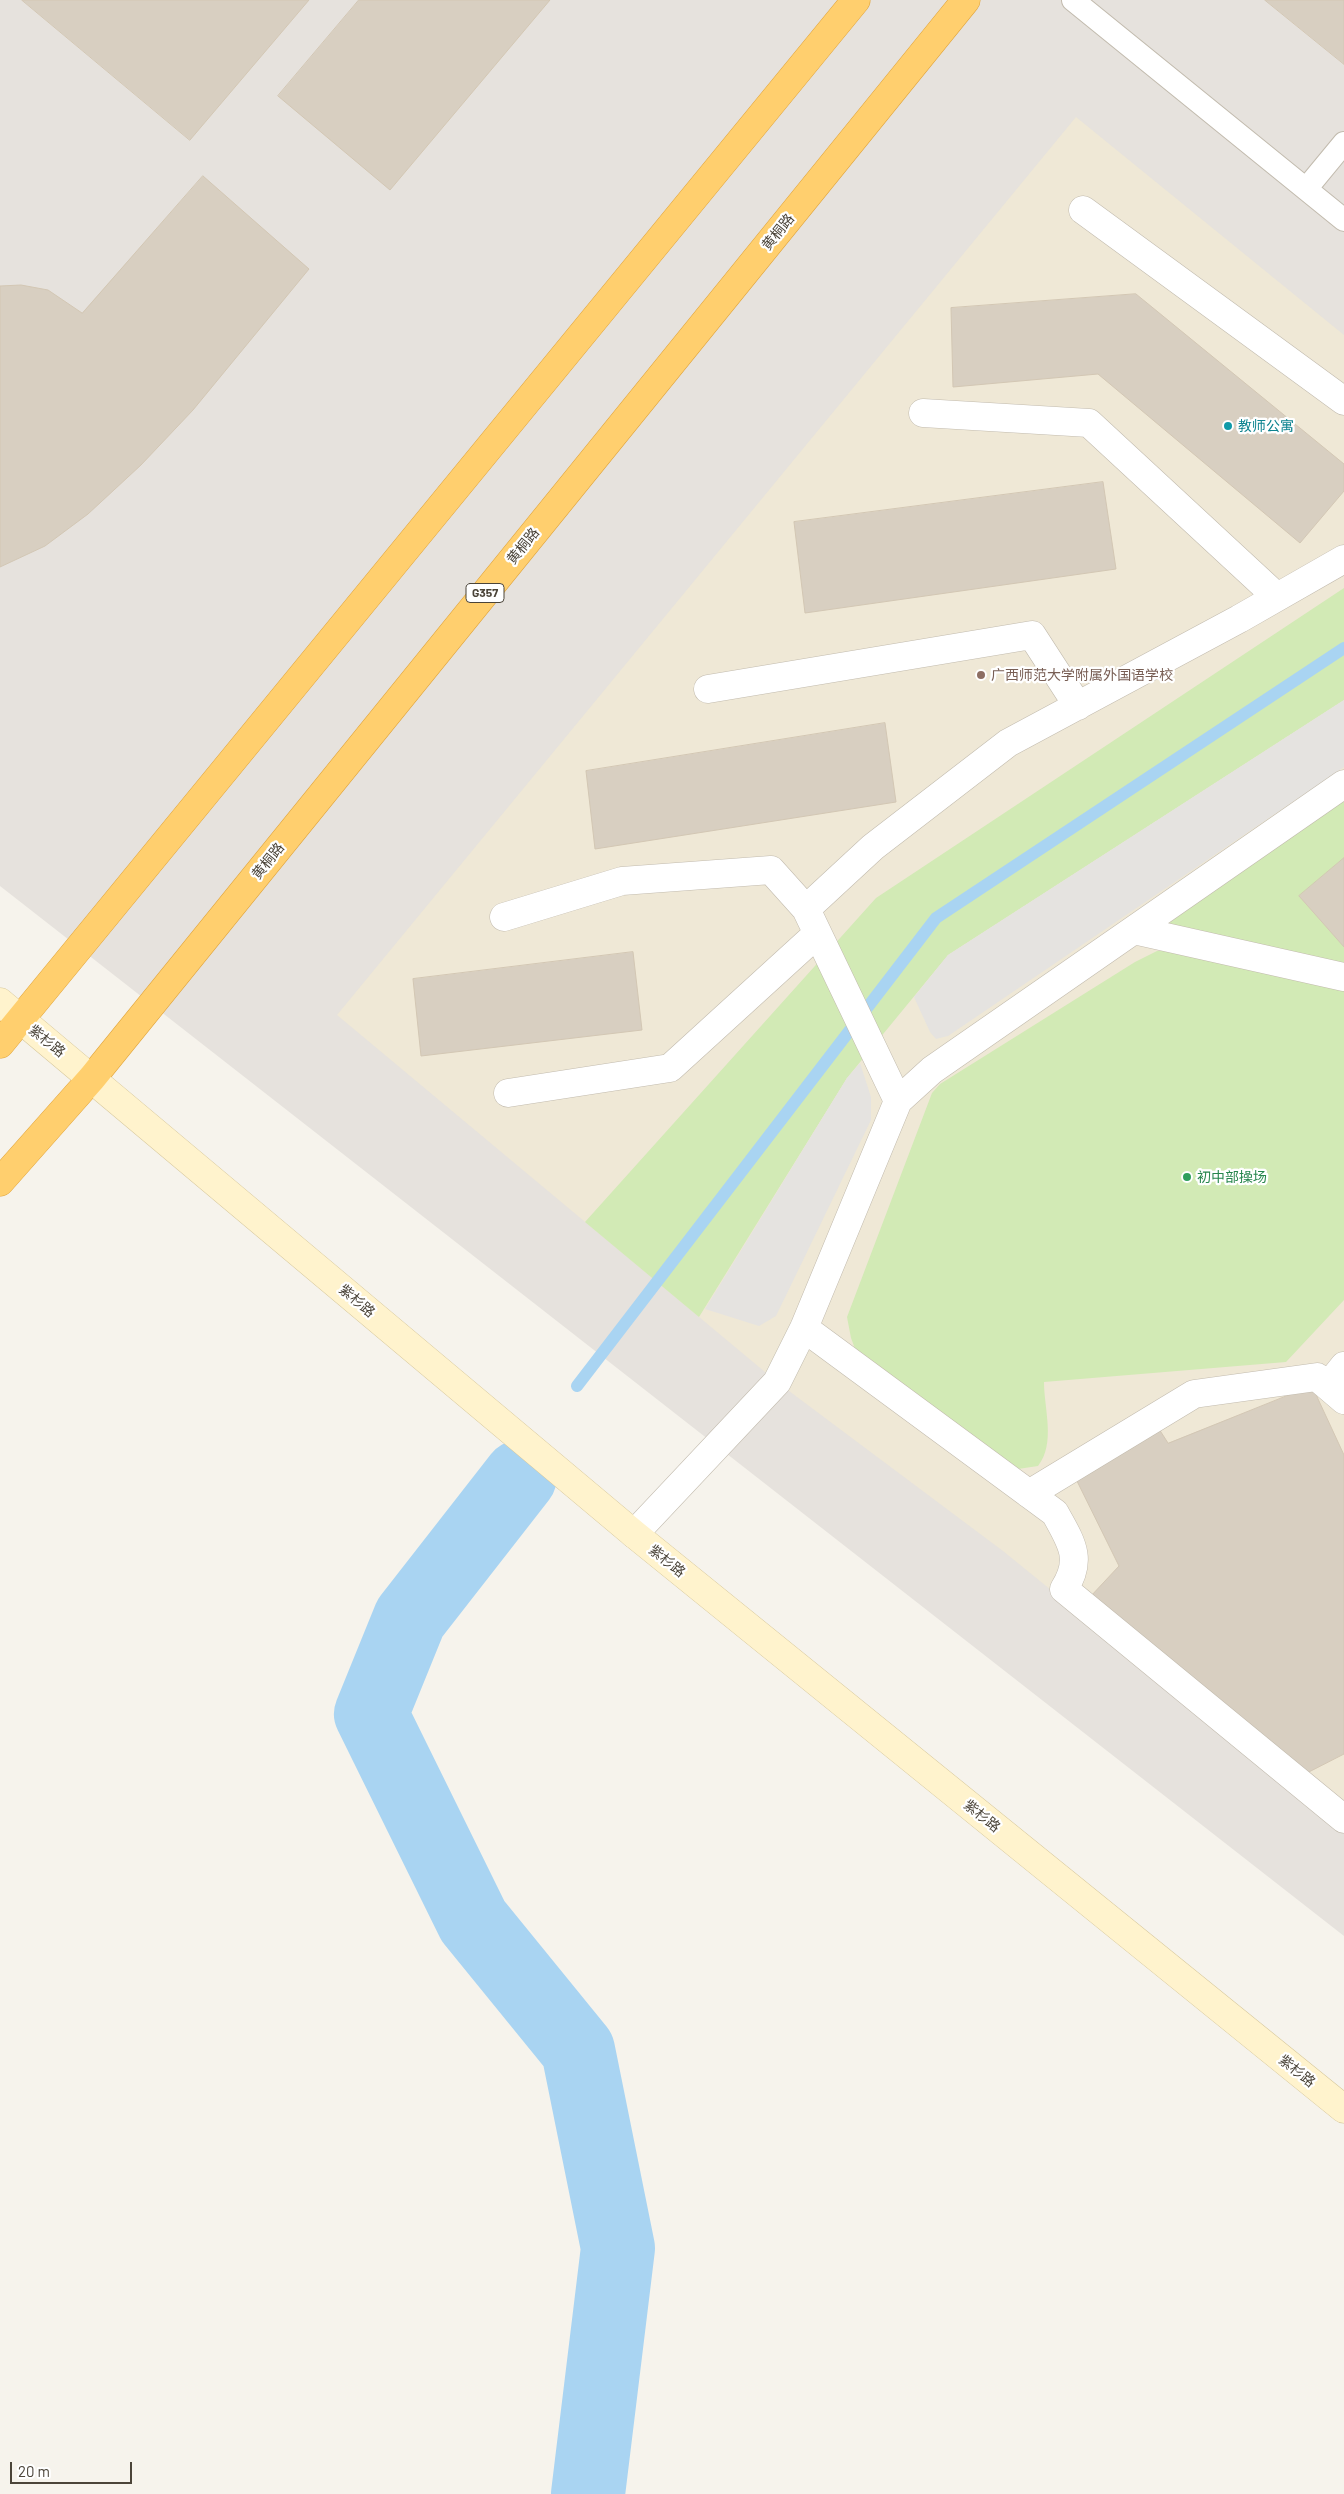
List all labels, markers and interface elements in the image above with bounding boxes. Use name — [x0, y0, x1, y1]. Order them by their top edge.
street label: 黄桐路 — [758, 210, 798, 254]
place label: 教师公寓 — [1238, 418, 1294, 434]
marker: 教师公寓 — [1222, 420, 1234, 432]
street label: 黄桐路 — [503, 524, 543, 568]
road number: G357 — [466, 584, 504, 602]
place label: 广西师范大学附属外国语学校 — [991, 667, 1173, 683]
marker: 广西师范大学附属外国语学校 — [975, 669, 987, 681]
street label: 黄桐路 — [248, 839, 288, 883]
street label: 紫杉路 — [25, 1021, 69, 1061]
place label: 初中部操场 — [1197, 1169, 1267, 1185]
marker: 初中部操场 — [1181, 1171, 1193, 1183]
street label: 紫杉路 — [336, 1281, 378, 1321]
street label: 紫杉路 — [645, 1541, 689, 1581]
street label: 紫杉路 — [960, 1796, 1004, 1836]
street label: 紫杉路 — [1275, 2051, 1319, 2091]
scale bar — [12, 2452, 135, 2484]
text: 20 m — [18, 2462, 50, 2480]

